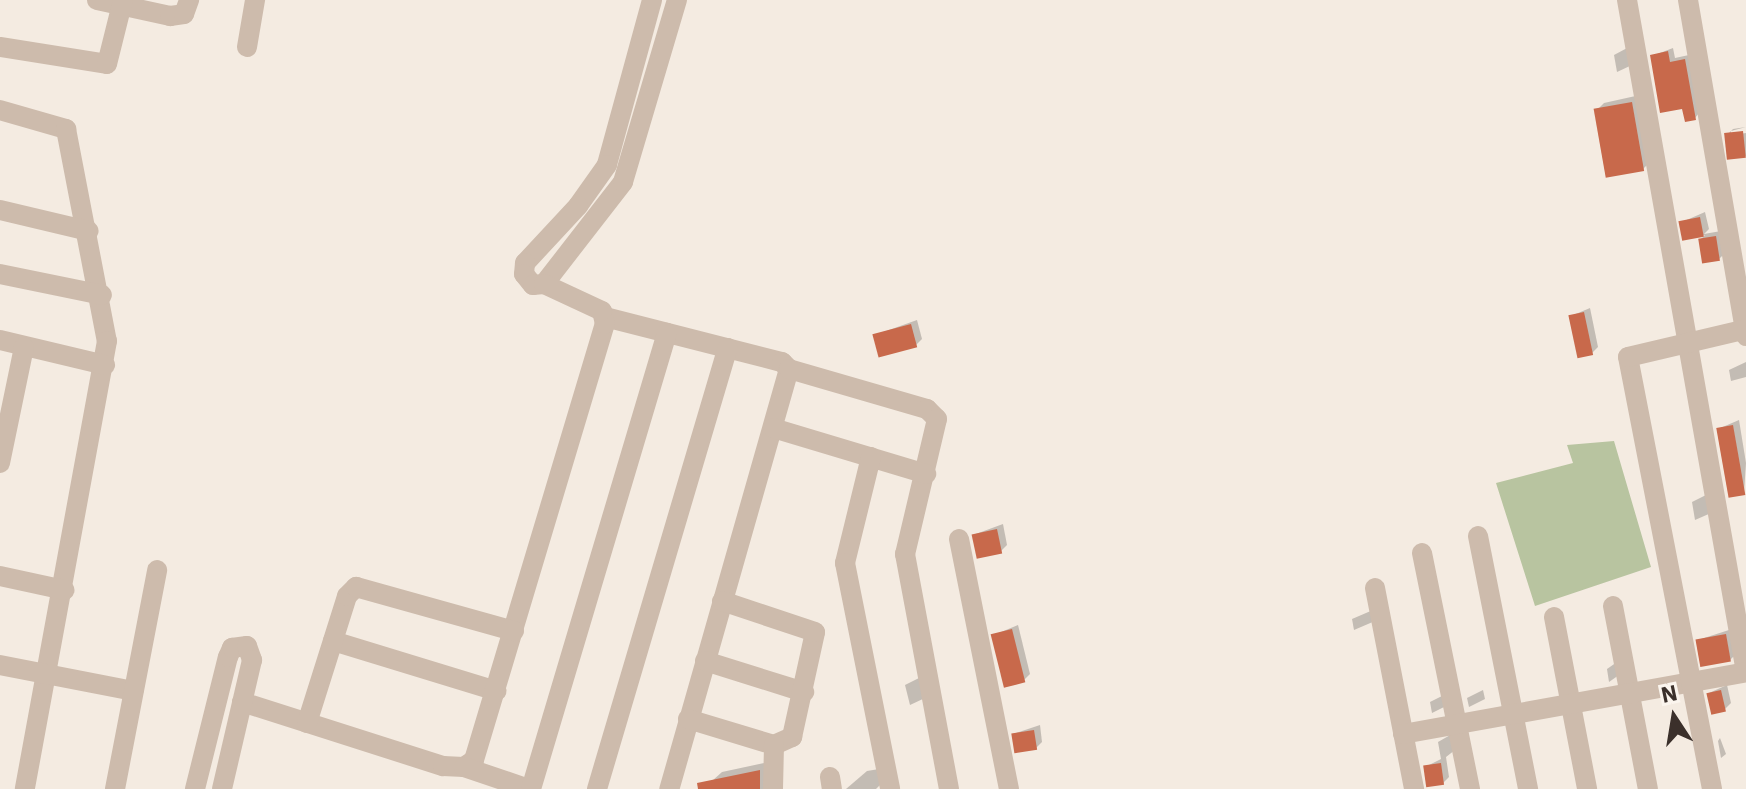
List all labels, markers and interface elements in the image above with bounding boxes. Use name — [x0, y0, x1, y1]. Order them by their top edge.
north arrow — [1634, 677, 1714, 757]
text: N — [1658, 677, 1680, 709]

